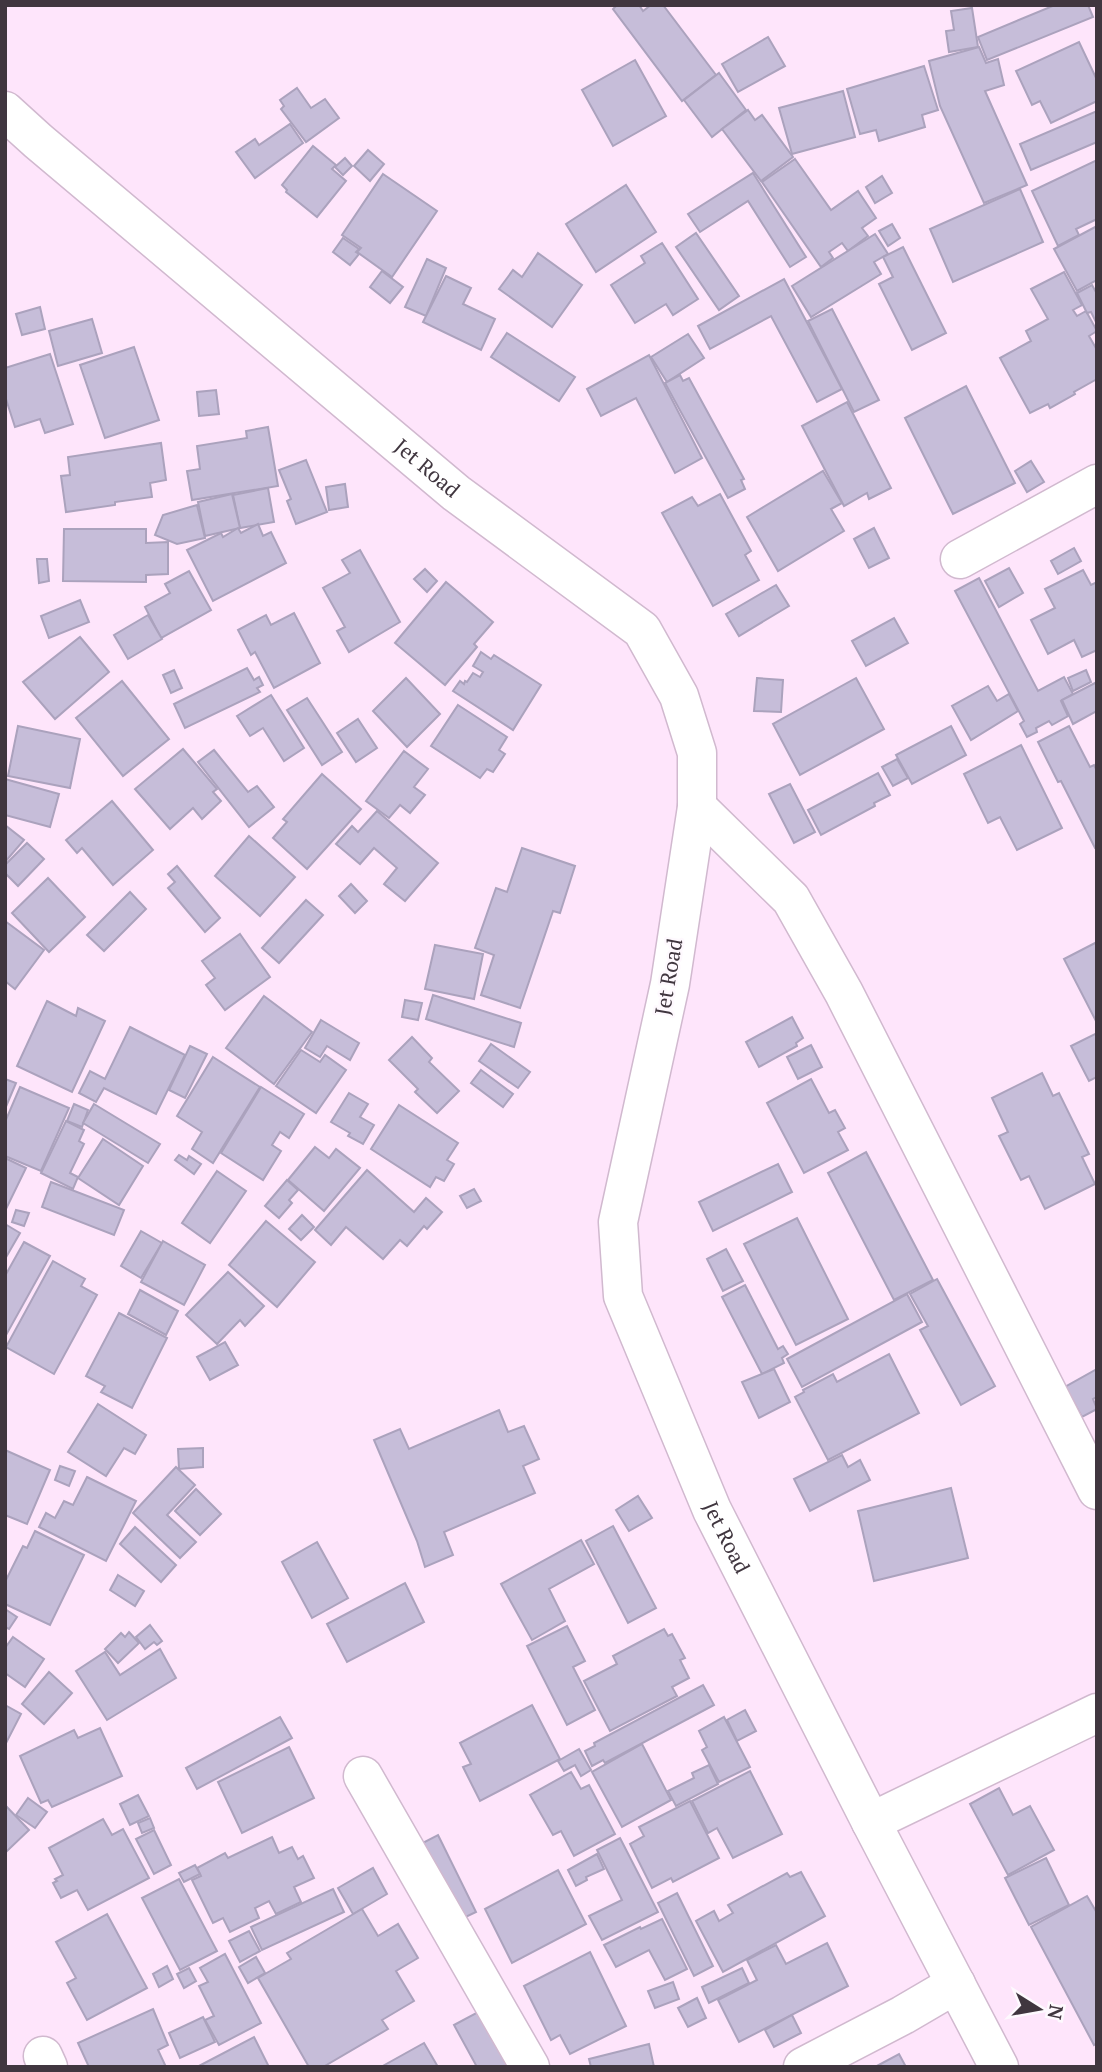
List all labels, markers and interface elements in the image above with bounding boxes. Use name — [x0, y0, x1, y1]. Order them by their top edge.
street label: Jet Road — [389, 432, 466, 504]
street label: Jet Road — [648, 936, 689, 1017]
street label: Jet Road — [697, 1497, 757, 1578]
north arrow — [1004, 1974, 1074, 2044]
text: N — [1042, 2003, 1070, 2022]

